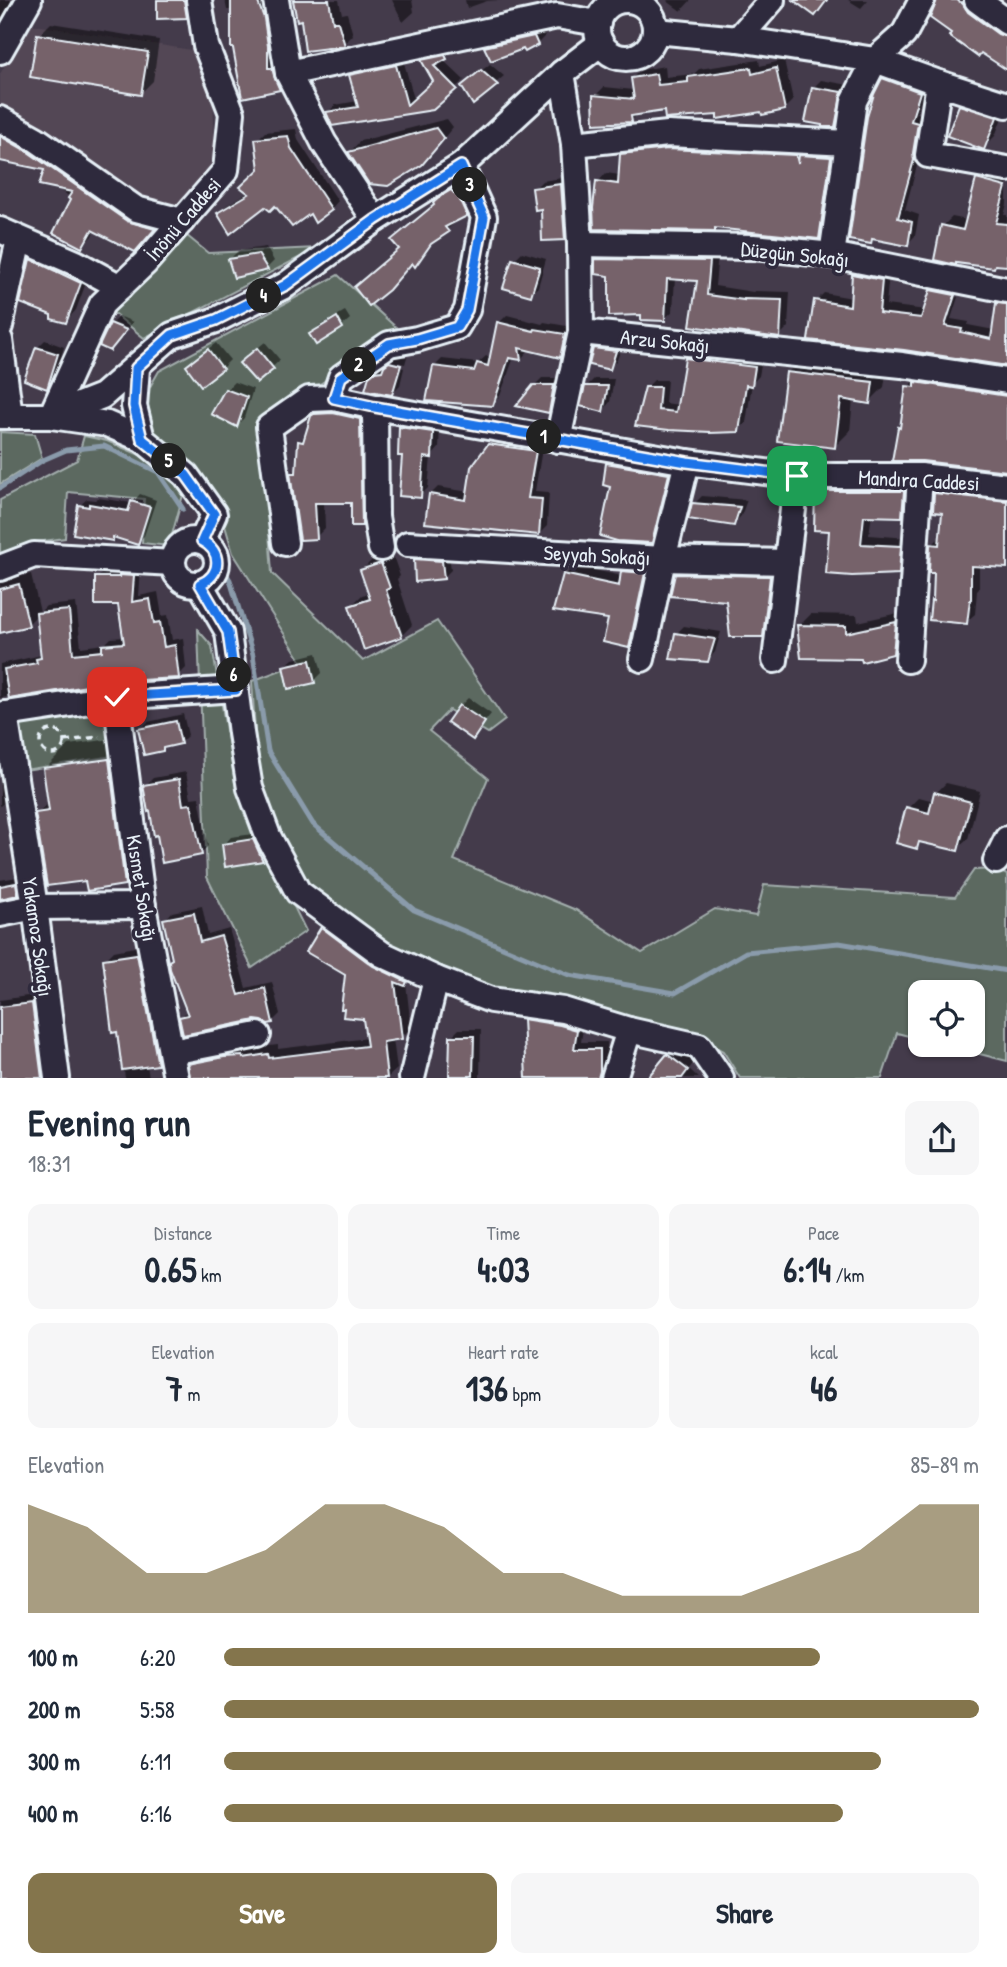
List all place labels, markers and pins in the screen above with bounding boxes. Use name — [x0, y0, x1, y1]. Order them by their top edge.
pin: 3 — [452, 168, 488, 202]
pin: 4 — [246, 278, 282, 314]
pin: 2 — [342, 348, 376, 382]
pin: 1 — [526, 420, 562, 454]
pin: 5 — [152, 444, 186, 478]
pin — [767, 446, 827, 506]
pin: 6 — [216, 658, 252, 692]
pin — [87, 667, 147, 727]

